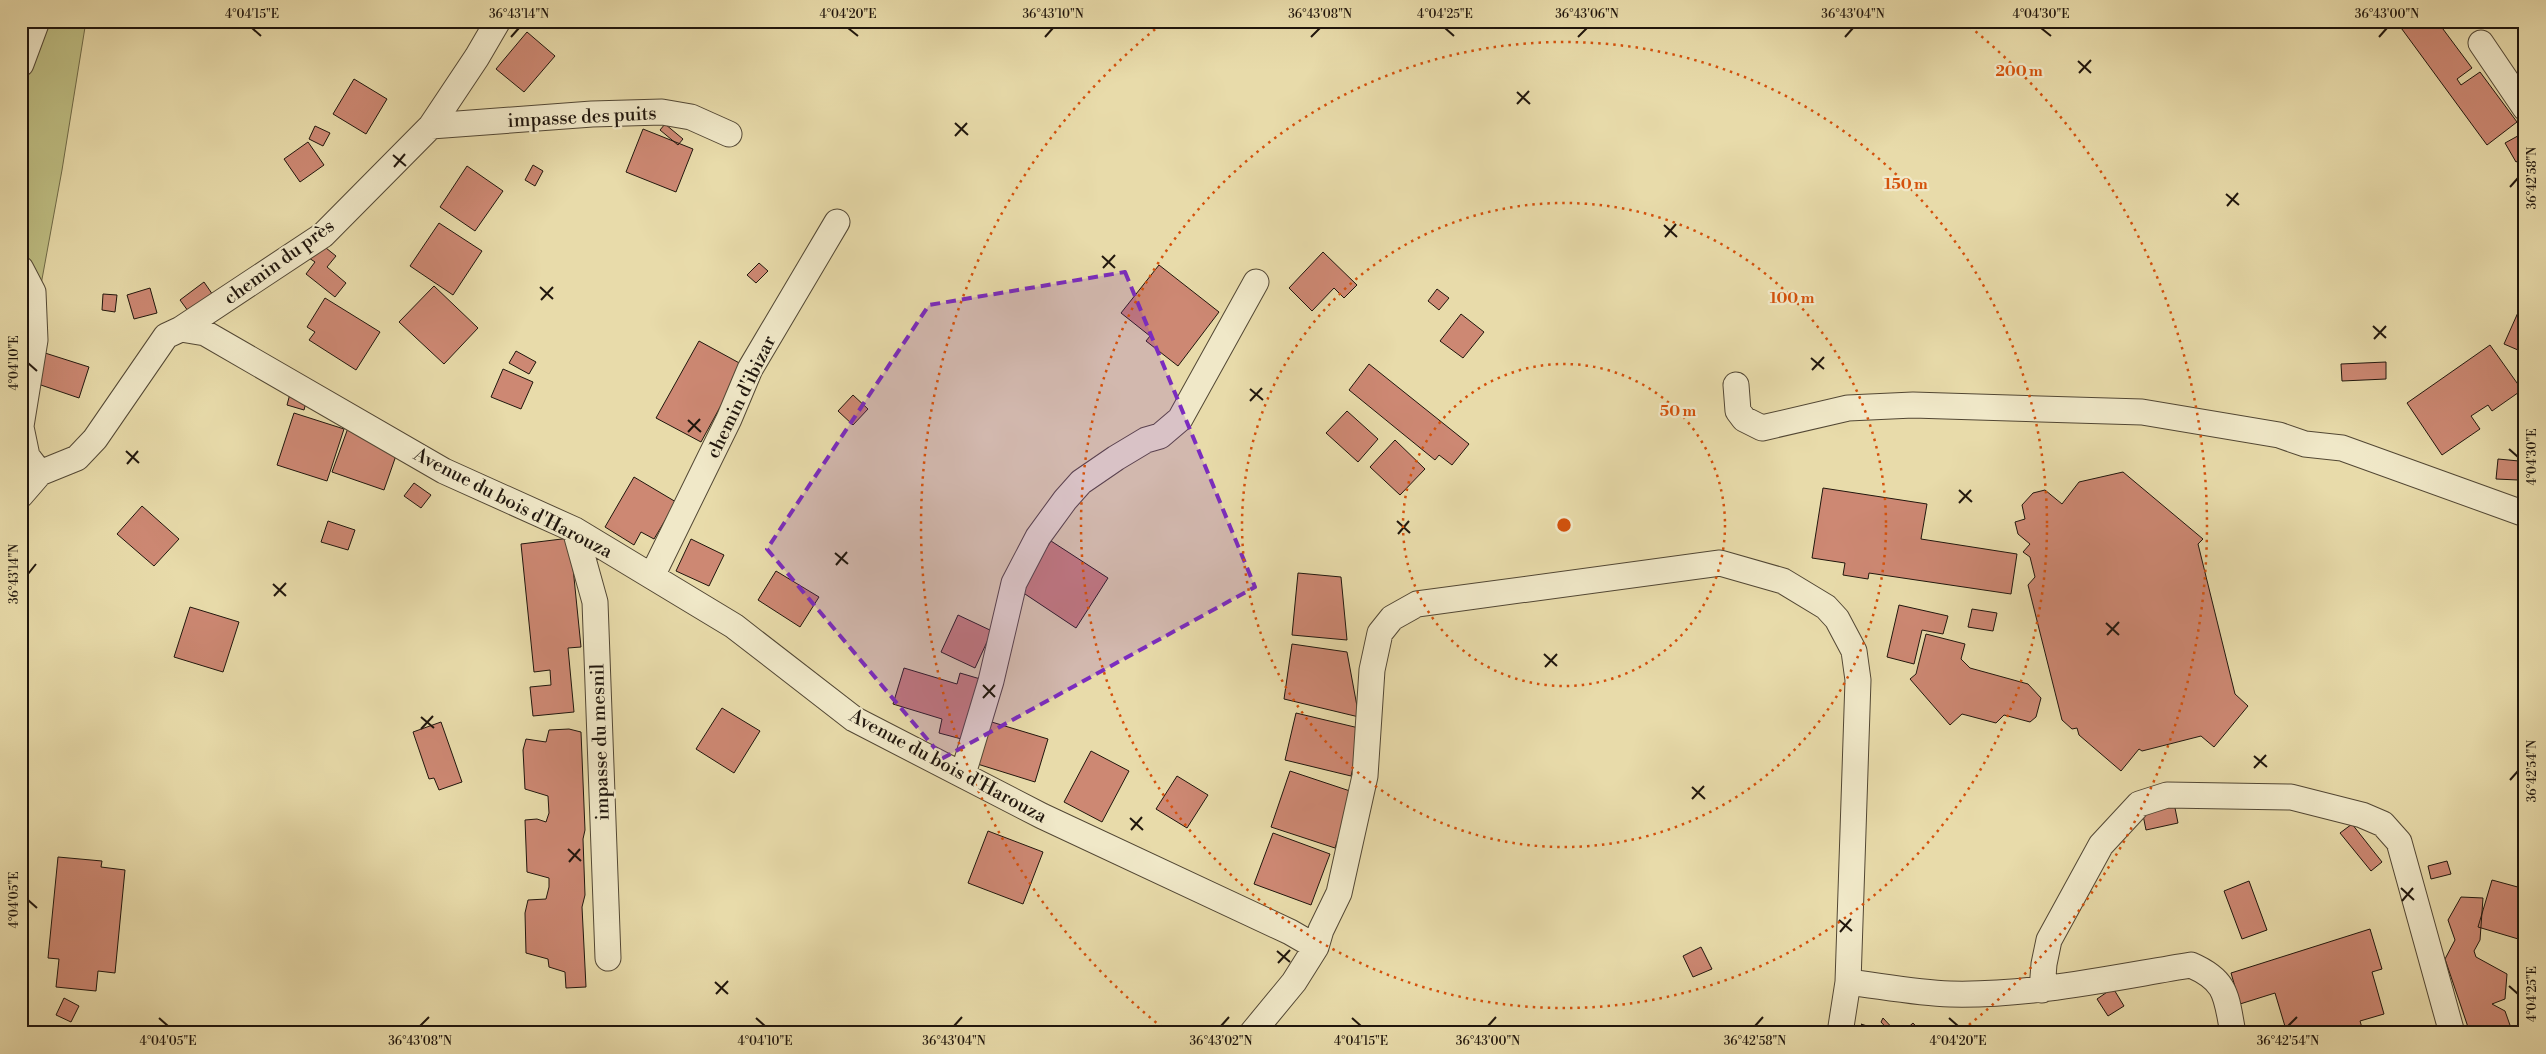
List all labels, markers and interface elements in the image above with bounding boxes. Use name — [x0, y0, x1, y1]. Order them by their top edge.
text: 4°04'15"E — [225, 7, 279, 22]
text: 36°43'14"N — [489, 7, 549, 22]
text: 4°04'20"E — [819, 7, 877, 22]
text: 36°43'10"N — [1022, 7, 1084, 22]
text: 36°43'08"N — [1288, 7, 1352, 22]
text: 4°04'25"E — [1417, 7, 1473, 22]
text: 36°43'06"N — [1555, 7, 1619, 22]
text: 36°43'04"N — [1821, 7, 1885, 22]
text: 4°04'30"E — [2013, 7, 2069, 22]
text: 36°43'00"N — [2355, 7, 2419, 22]
text: 200 m — [1995, 62, 2043, 81]
street label: impasse des puits — [507, 101, 657, 133]
text: 36°42'58"N — [2525, 147, 2540, 209]
text: 150 m — [1884, 175, 1928, 194]
street label: chemin du près — [219, 214, 339, 310]
text: 100 m — [1770, 289, 1815, 308]
street label: chemin d'ibizar — [701, 332, 781, 462]
text: 4°04'10"E — [7, 335, 22, 391]
text: 50 m — [1660, 402, 1696, 421]
text: 4°04'30"E — [2525, 429, 2540, 485]
street label: Avenue du bois d'Harouza — [409, 442, 617, 564]
centre of rings — [1555, 516, 1573, 534]
text: 36°43'14"N — [7, 544, 22, 604]
street label: impasse du mesnil — [585, 663, 615, 821]
street label: Avenue du bois d'Harouza — [844, 703, 1051, 828]
text: 36°42'54"N — [2525, 740, 2540, 802]
text: 4°04'05"E — [7, 872, 22, 928]
text: 4°04'25"E — [2525, 966, 2540, 1022]
text: 4°04'05"E — [140, 1034, 196, 1049]
text: 36°43'08"N — [388, 1034, 452, 1049]
text: 4°04'10"E — [737, 1034, 793, 1049]
text: 36°43'04"N — [922, 1034, 986, 1049]
text: 36°43'02"N — [1190, 1034, 1253, 1049]
text: 4°04'15"E — [1334, 1034, 1388, 1049]
text: 36°43'00"N — [1456, 1034, 1520, 1049]
text: 36°42'58"N — [1724, 1034, 1786, 1049]
text: 4°04'20"E — [1929, 1034, 1987, 1049]
text: 36°42'54"N — [2257, 1034, 2319, 1049]

